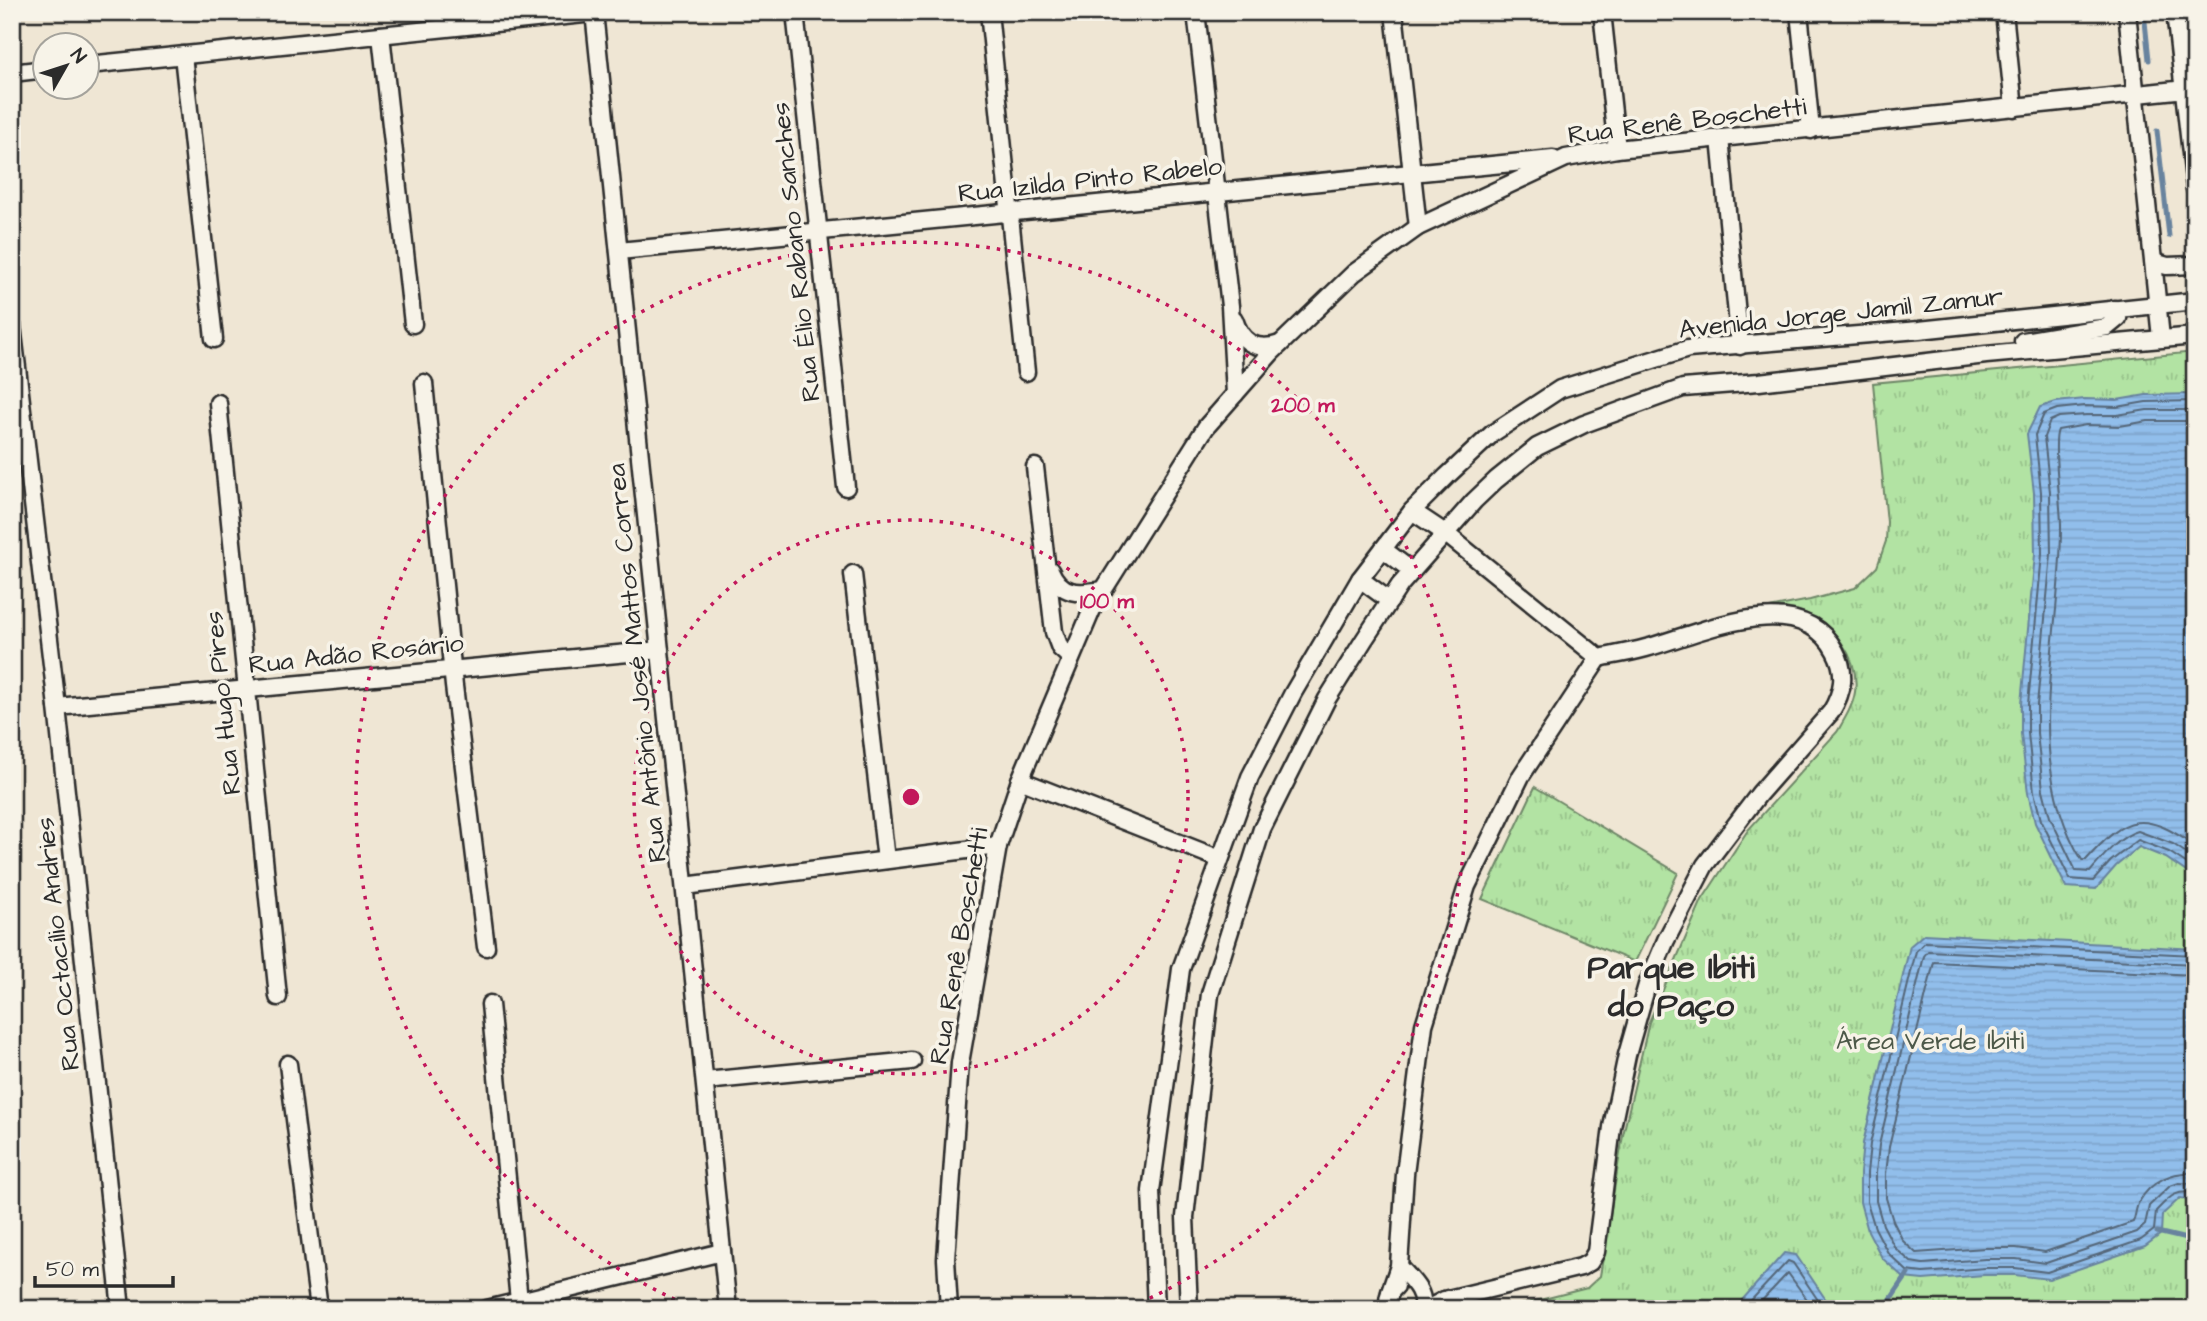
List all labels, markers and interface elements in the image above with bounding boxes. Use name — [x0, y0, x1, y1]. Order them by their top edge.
north arrow — [32, 32, 102, 102]
text: N — [64, 43, 92, 69]
street label: Rua Renê Boschetti — [1566, 89, 1808, 153]
street label: Rua Élio Rabano Sanches — [762, 101, 830, 403]
street label: Rua Izilda Pinto Rabelo — [956, 148, 1224, 212]
street label: Avenida Jorge Jamil Zamur — [1677, 278, 2005, 350]
text: 200 m — [1270, 391, 1335, 420]
street label: Rua Antônio José Mattos Correa — [598, 462, 676, 864]
text: 100 m — [1080, 587, 1135, 616]
street label: Rua Hugo Pires — [195, 609, 253, 797]
street label: Rua Adão Rosário — [247, 625, 466, 683]
centre of rings — [899, 785, 923, 809]
street label: Rua Octacílio Andries — [27, 815, 89, 1073]
street label: Rua Renê Boschetti — [920, 825, 998, 1067]
district label: Parque Ibiti do Paço — [1587, 945, 1756, 1029]
park label: Área Verde Ibiti — [1836, 1023, 2024, 1059]
scale bar — [35, 1244, 173, 1288]
text: 50 m — [46, 1255, 100, 1284]

